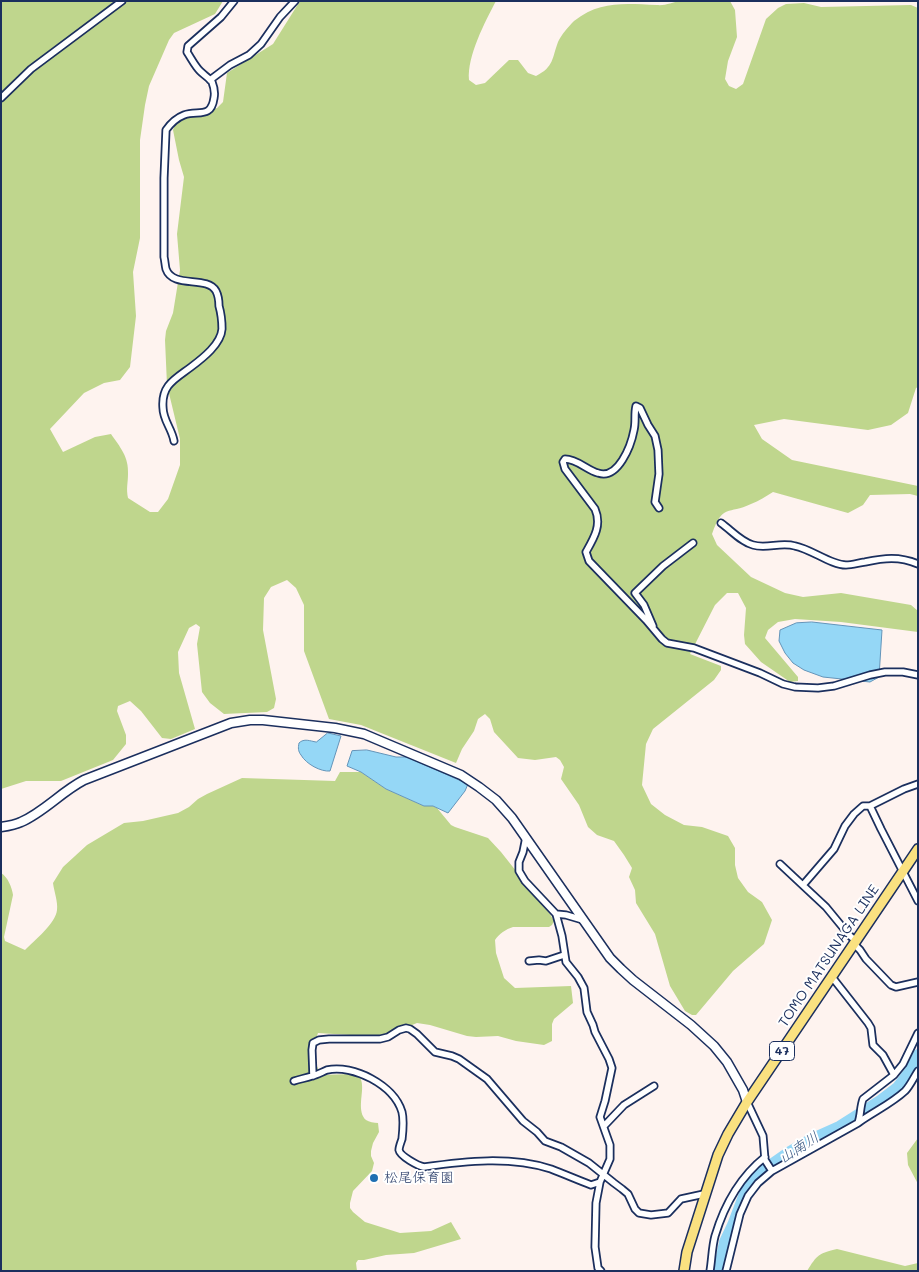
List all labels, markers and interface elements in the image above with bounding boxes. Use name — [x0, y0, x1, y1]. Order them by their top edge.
street label: TOMO MATSUNAGA LINE — [775, 882, 883, 1030]
road number: 47 — [770, 1042, 794, 1060]
water label: 山南川 — [775, 1128, 823, 1168]
place label: 松尾保育園 — [384, 1170, 454, 1186]
marker: 松尾保育園 — [368, 1172, 380, 1184]

